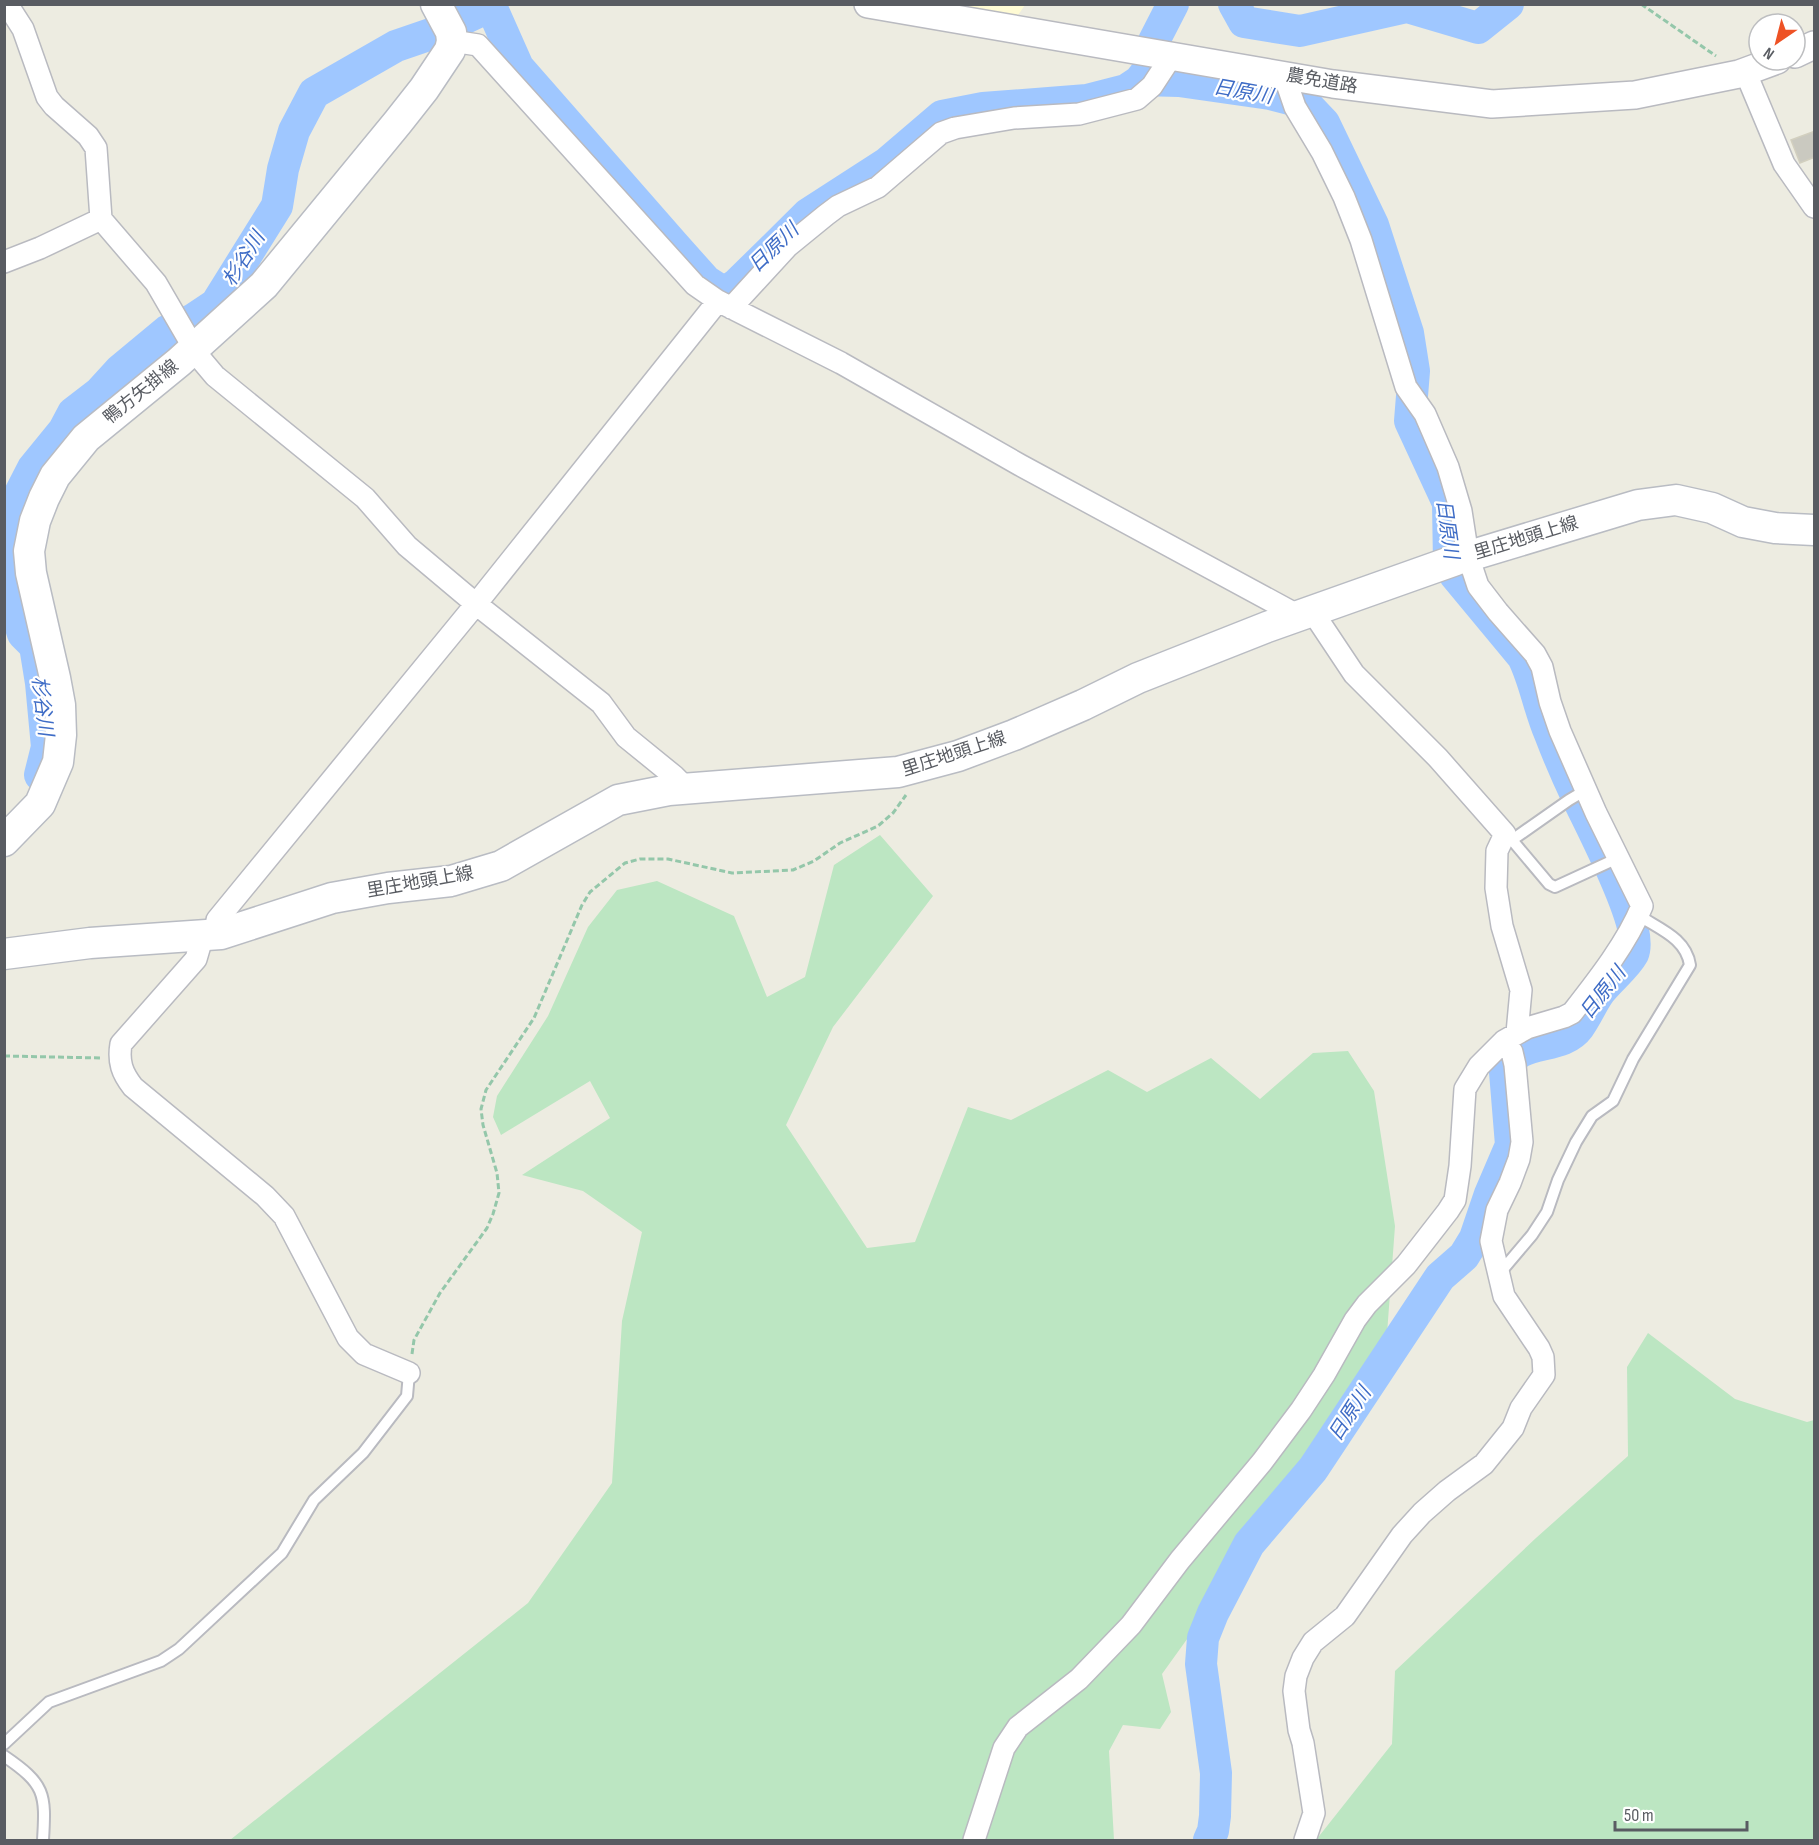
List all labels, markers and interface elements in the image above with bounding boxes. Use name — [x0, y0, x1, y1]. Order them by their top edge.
north arrow — [1747, 12, 1807, 72]
text: N — [1760, 43, 1778, 63]
street label: 農免道路 — [1285, 64, 1359, 98]
water label: 日原川 — [1211, 75, 1277, 109]
water label: 日原川 — [744, 217, 805, 277]
water label: 杉谷川 — [218, 226, 271, 291]
street label: 鴨方矢掛線 — [99, 356, 183, 428]
water label: 日原川 — [1431, 498, 1463, 562]
street label: 里庄地頭上線 — [1471, 512, 1581, 564]
water label: 杉谷川 — [26, 675, 58, 739]
street label: 里庄地頭上線 — [899, 727, 1009, 781]
street label: 里庄地頭上線 — [365, 862, 475, 902]
water label: 日原川 — [1575, 960, 1632, 1024]
water label: 日原川 — [1324, 1381, 1377, 1446]
scale bar — [1615, 1794, 1747, 1832]
text: 50 m — [1624, 1805, 1654, 1826]

